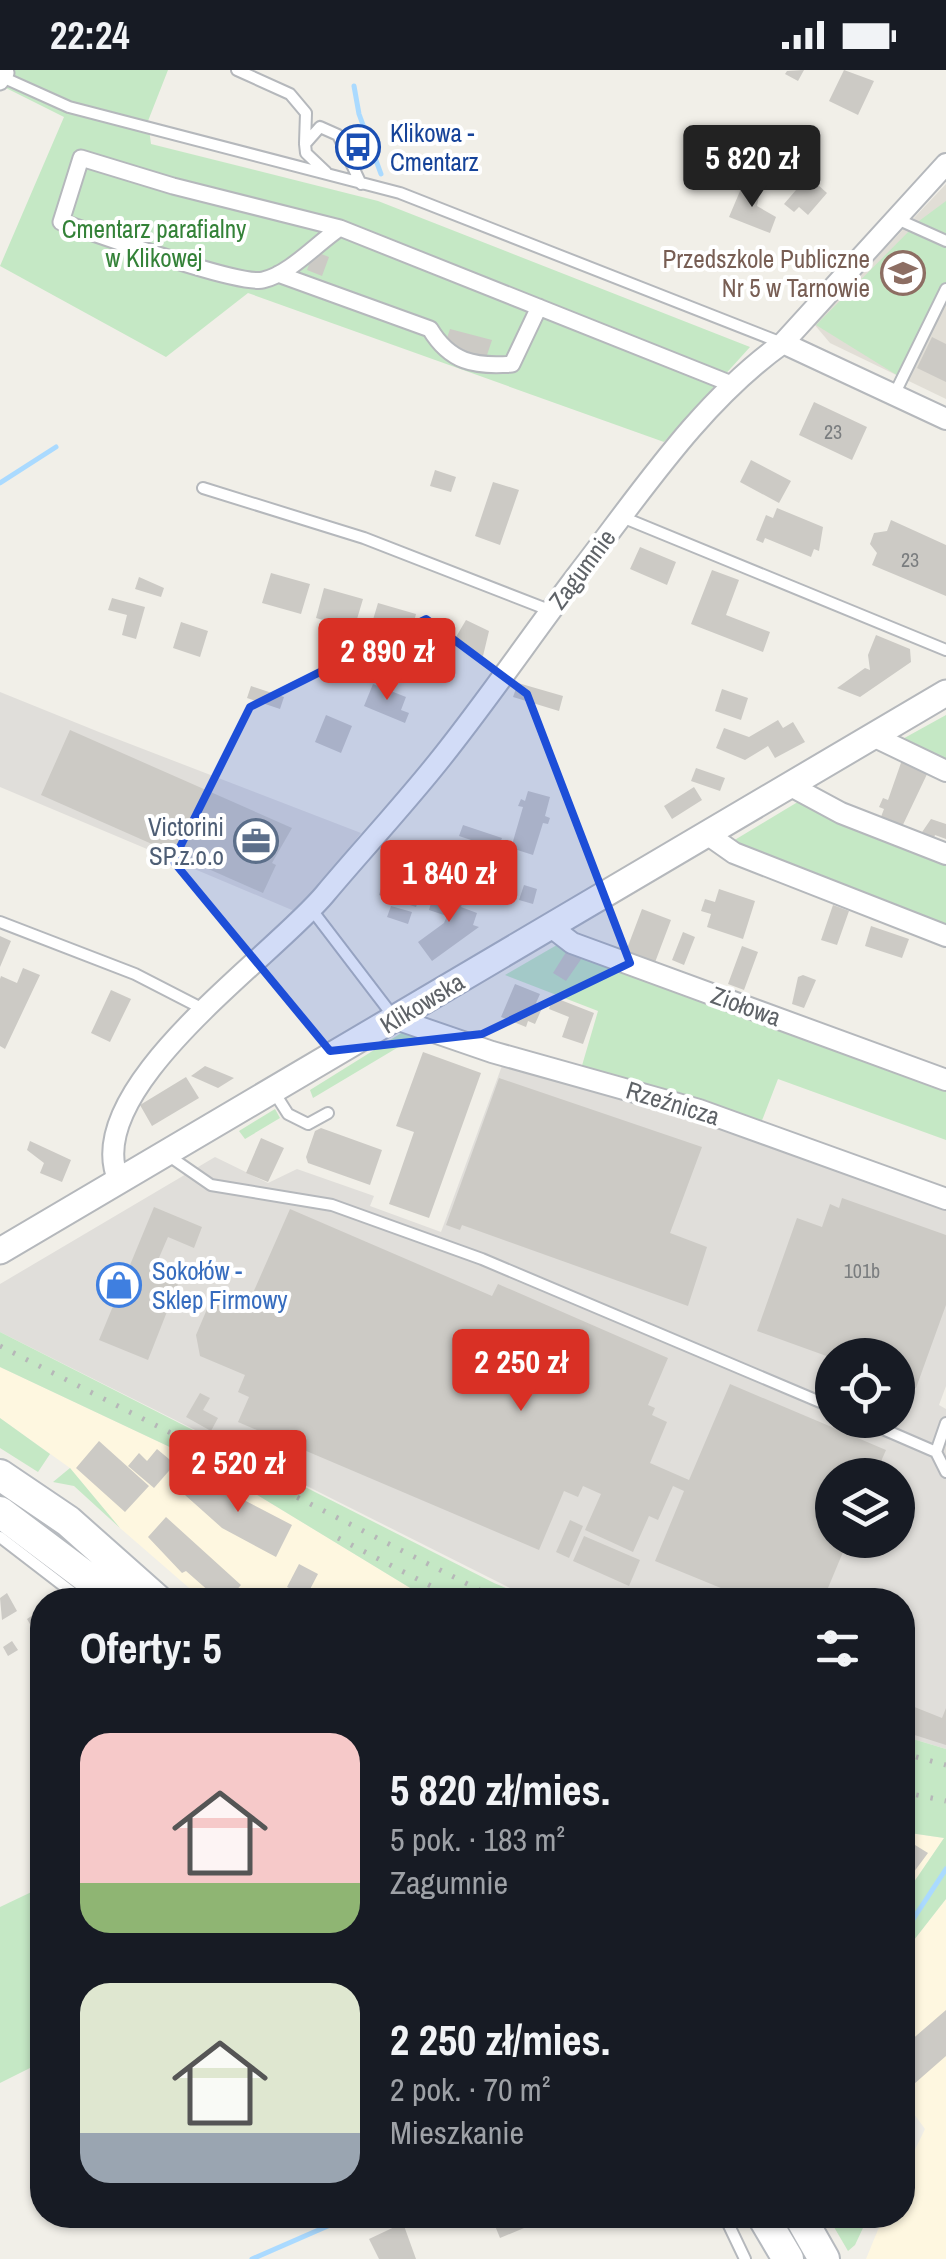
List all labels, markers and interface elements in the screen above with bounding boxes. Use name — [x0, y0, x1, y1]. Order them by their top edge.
text: 22:24 — [50, 10, 130, 61]
place label: Klikowa - Cmentarz — [390, 116, 479, 179]
bus stop icon: Klikowa - Cmentarz — [335, 124, 381, 170]
pin: 5 820 zł — [649, 125, 855, 210]
text: 5 820 zł — [705, 136, 799, 179]
park label: Cmentarz parafialny w Klikowej — [62, 212, 247, 275]
place label: Przedszkole Publiczne Nr 5 w Tarnowie — [663, 242, 870, 305]
school or university icon: Przedszkole Publiczne Nr 5 w Tarnowie — [880, 250, 926, 296]
house number: 23 — [824, 418, 842, 445]
street label: Zagumnie — [541, 522, 623, 616]
house number: 23 — [901, 546, 919, 573]
pin: 2 890 zł — [284, 618, 490, 703]
text: 2 890 zł — [340, 629, 434, 672]
place label: Victorini SP.z.o.o — [148, 810, 224, 873]
office icon: Victorini SP.z.o.o — [233, 818, 279, 864]
pin: 1 840 zł — [346, 840, 552, 925]
text: 1 840 zł — [402, 851, 496, 894]
street label: Klikowska — [374, 964, 471, 1041]
street label: Ziołowa — [706, 978, 786, 1034]
street label: Rzeźnicza — [622, 1073, 724, 1133]
place label: Sokołów - Sklep Firmowy — [152, 1254, 288, 1317]
house number: 101b — [844, 1257, 880, 1284]
shop icon: Sokołów - Sklep Firmowy — [96, 1262, 142, 1308]
pin: 2 250 zł — [418, 1329, 624, 1414]
map controls — [815, 1338, 915, 1558]
button: locate — [815, 1338, 915, 1438]
text: 2 250 zł — [474, 1340, 568, 1383]
pin: 2 520 zł — [135, 1430, 341, 1515]
text: 2 520 zł — [191, 1441, 285, 1484]
button: layers — [815, 1458, 915, 1558]
text: Oferty: 5 — [80, 1620, 222, 1676]
icon: filters — [810, 1621, 865, 1676]
text: 5 820 zł/mies. — [390, 1762, 610, 1818]
icon: home — [160, 1773, 280, 1893]
text: 5 pok. · 183 m² — [390, 1818, 565, 1861]
text: Zagumnie — [390, 1861, 508, 1904]
text: 2 250 zł/mies. — [390, 2012, 610, 2068]
icon: home — [160, 2023, 280, 2143]
text: 2 pok. · 70 m² — [390, 2068, 550, 2111]
text: Mieszkanie — [390, 2111, 524, 2154]

